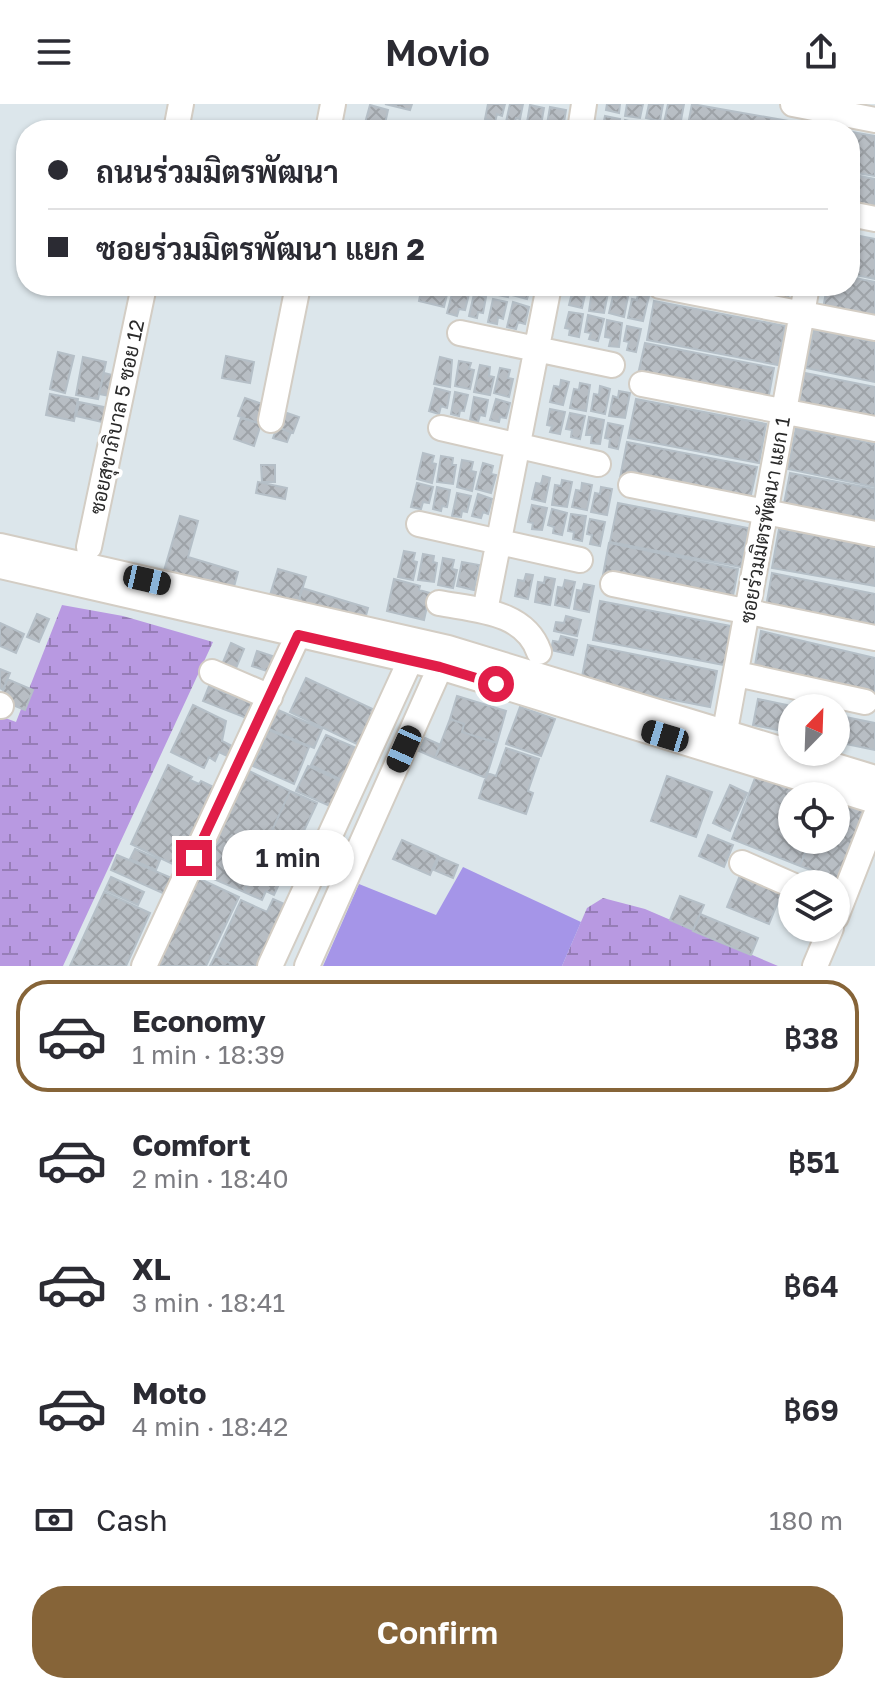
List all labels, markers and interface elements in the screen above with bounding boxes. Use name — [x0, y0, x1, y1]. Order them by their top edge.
icon: menu — [32, 30, 76, 74]
icon: share — [799, 30, 843, 74]
text: Movio — [385, 31, 490, 74]
text: ถนนร่วมมิตรพัฒนา — [96, 154, 339, 190]
text: ซอยร่วมมิตรพัฒนา แยก 2 — [96, 231, 425, 267]
street label: ซอยสุขาภิบาล 5 ซอย 12 — [84, 317, 151, 517]
street label: ซอยร่วมมิตรพัฒนา แยก 1 — [734, 414, 794, 625]
car — [121, 563, 173, 597]
route start — [478, 666, 514, 702]
north arrow — [778, 694, 850, 766]
map controls — [778, 694, 850, 942]
car — [639, 718, 691, 754]
car — [383, 722, 425, 776]
button: locate — [778, 782, 850, 854]
callout: 1 min — [222, 830, 354, 886]
route end — [176, 840, 212, 876]
text: 1 min — [255, 842, 321, 873]
button: layers — [778, 870, 850, 942]
icon: car — [36, 1000, 108, 1072]
text: Economy — [132, 1003, 266, 1039]
text: ฿38 — [784, 1020, 839, 1056]
text: 1 min · 18:39 — [132, 1039, 285, 1070]
icon: car — [36, 1124, 108, 1196]
text: Comfort — [132, 1127, 251, 1163]
text: ฿51 — [788, 1144, 839, 1180]
text: 2 min · 18:40 — [132, 1163, 289, 1194]
icon: car — [36, 1248, 108, 1320]
text: XL — [132, 1251, 171, 1287]
text: ฿64 — [783, 1268, 839, 1304]
text: 3 min · 18:41 — [132, 1287, 285, 1318]
icon: car — [36, 1372, 108, 1444]
text: Moto — [132, 1375, 207, 1411]
text: ฿69 — [784, 1392, 839, 1428]
text: 4 min · 18:42 — [132, 1411, 288, 1442]
icon: cash — [32, 1498, 76, 1542]
text: Cash — [96, 1502, 168, 1538]
text: 180 m — [769, 1505, 843, 1536]
button: Confirm — [32, 1586, 843, 1678]

